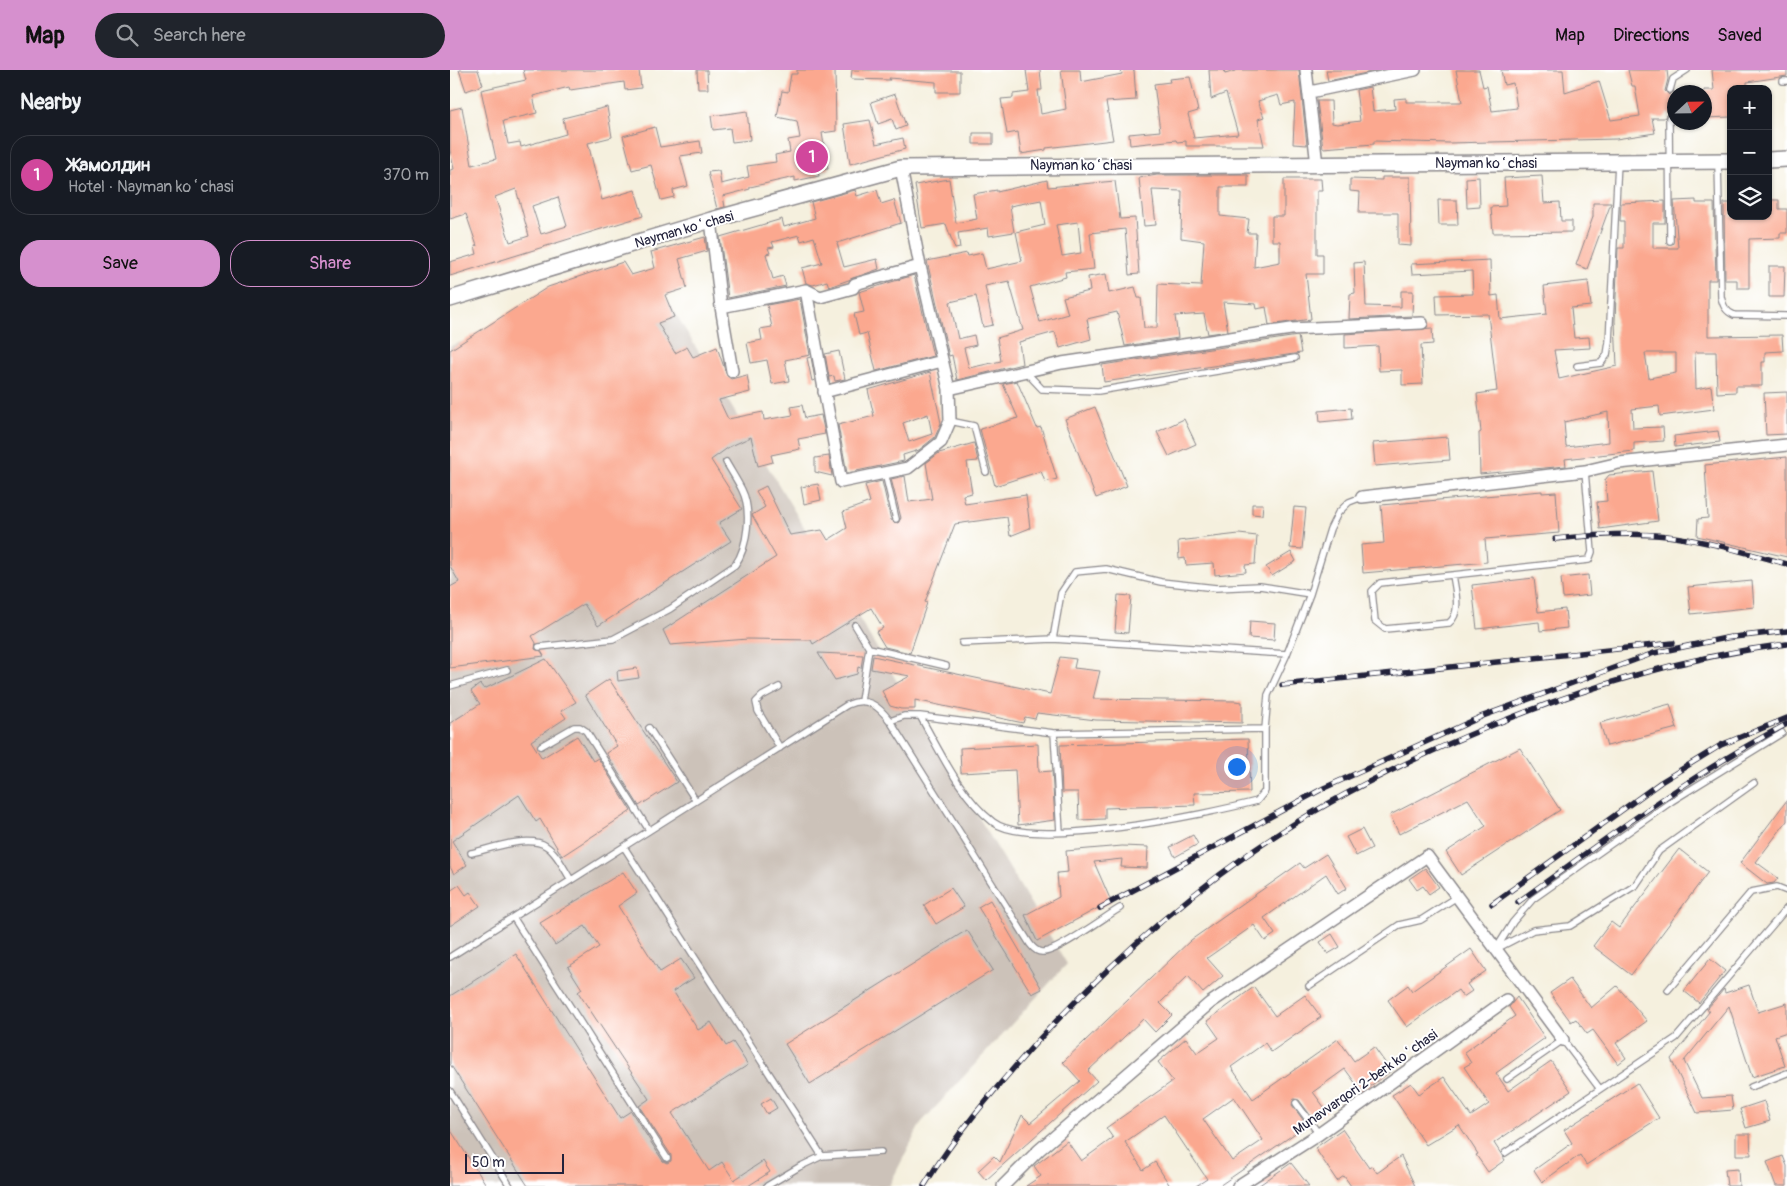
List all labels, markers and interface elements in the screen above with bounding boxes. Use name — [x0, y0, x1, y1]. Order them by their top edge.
search box — [95, 13, 445, 58]
text: Map — [25, 21, 65, 50]
icon: search — [113, 21, 141, 49]
text: Search here — [153, 23, 246, 47]
text: Map — [1555, 24, 1585, 47]
text: Directions — [1613, 24, 1689, 47]
text: Saved — [1717, 24, 1762, 47]
north arrow — [1667, 85, 1712, 130]
map controls — [1727, 85, 1772, 220]
button: + — [1727, 85, 1772, 130]
text: Nearby — [20, 89, 81, 116]
button: − — [1727, 130, 1772, 175]
pin: 1 — [796, 138, 828, 176]
text: Жамолдин — [68, 153, 150, 177]
street label: Nayman koʻchasi — [1435, 155, 1538, 172]
street label: Nayman koʻchasi — [1030, 157, 1133, 174]
text: 1 — [34, 165, 40, 185]
text: 370 m — [383, 165, 429, 185]
button: layers — [1727, 175, 1772, 220]
text: Hotel · Nayman koʻchasi — [68, 177, 234, 197]
street label: Nayman koʻchasi — [633, 207, 736, 252]
button: Save — [20, 240, 220, 287]
button: Share — [230, 240, 430, 287]
your location — [1224, 754, 1250, 780]
street label: Munavvarqori 2-berk koʻchasi — [1290, 1026, 1441, 1139]
scale bar — [465, 1151, 564, 1174]
text: 50 m — [472, 1154, 505, 1171]

